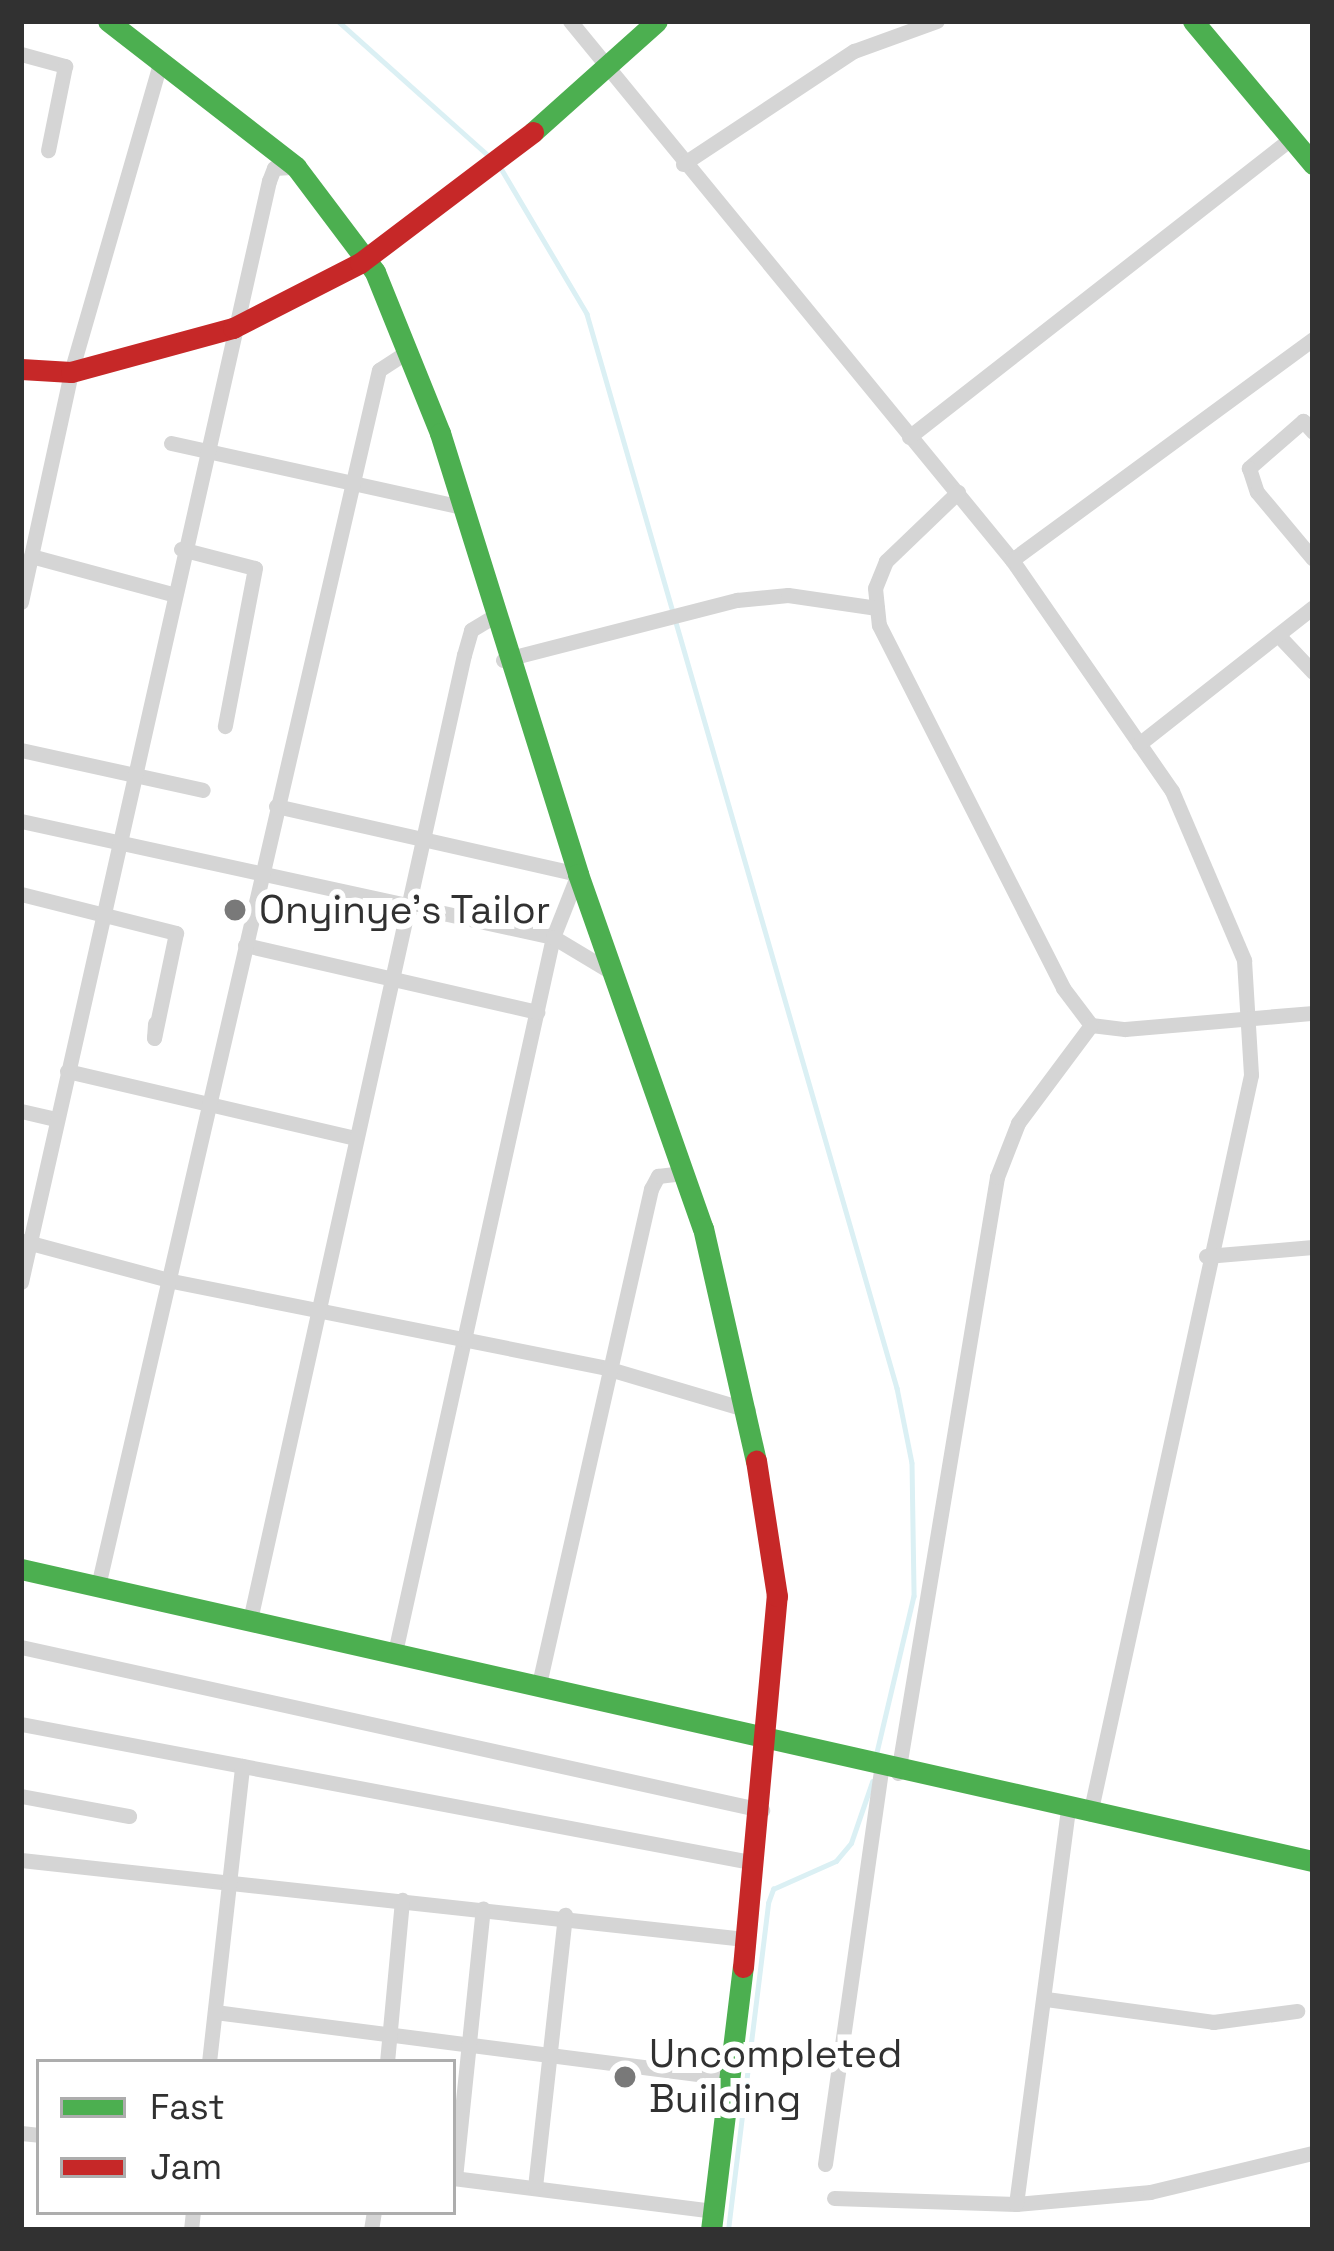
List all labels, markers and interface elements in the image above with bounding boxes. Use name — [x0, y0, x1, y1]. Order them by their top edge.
place label: Onyinye's Tailor — [259, 887, 551, 933]
marker: Onyinye's Tailor — [222, 897, 248, 923]
place label: Uncompleted Building — [649, 2032, 902, 2123]
legend — [36, 2059, 456, 2215]
marker: Uncompleted Building — [612, 2064, 638, 2090]
text: Fast — [150, 2084, 225, 2130]
text: Jam — [150, 2144, 222, 2190]

